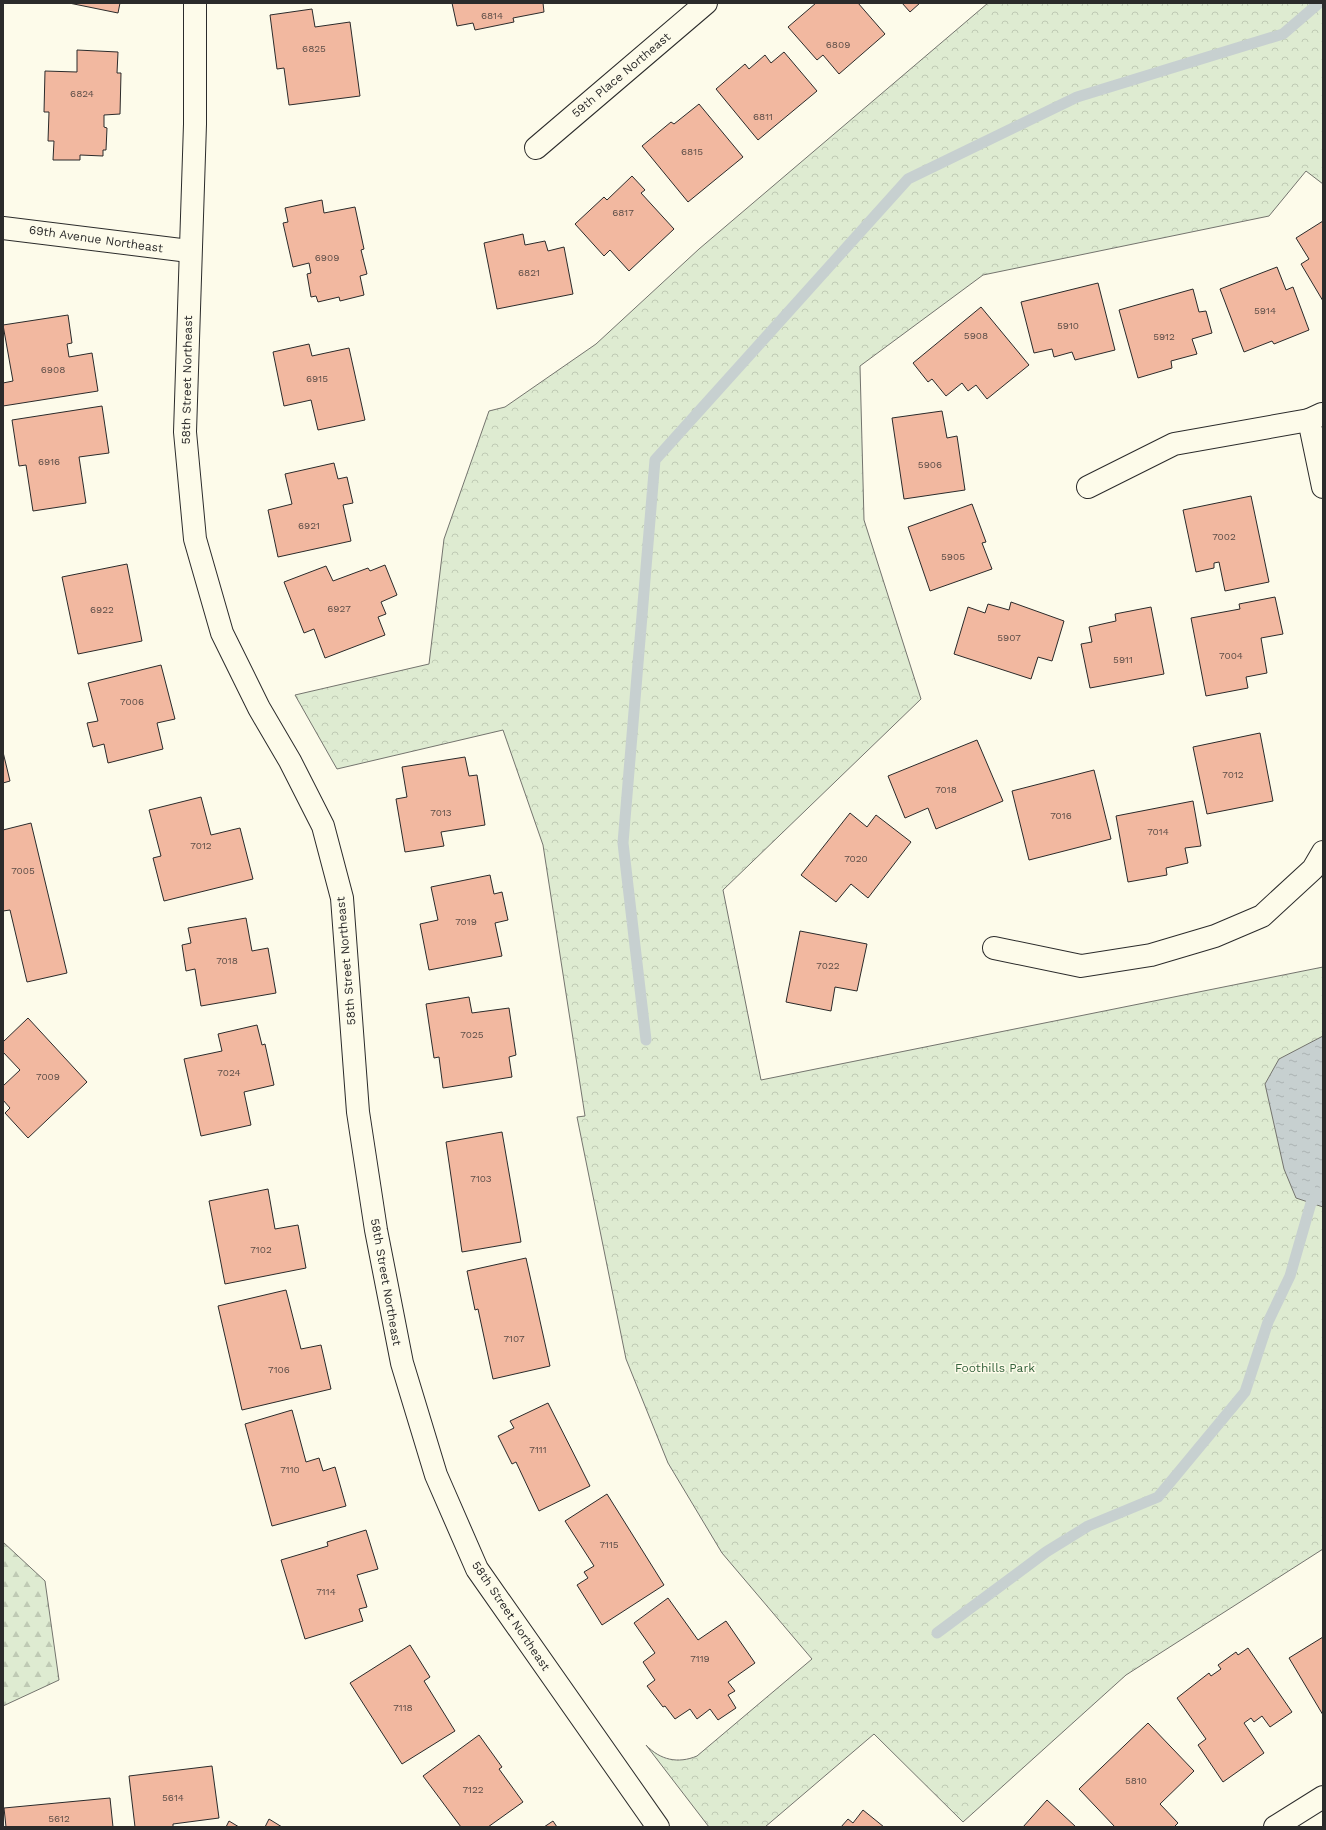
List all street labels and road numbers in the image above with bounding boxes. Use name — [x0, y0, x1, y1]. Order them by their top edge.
street label: 59th Place Northeast — [569, 30, 673, 120]
street label: 69th Avenue Northeast — [28, 223, 164, 255]
street label: 58th Street Northeast — [179, 315, 195, 445]
street label: 58th Street Northeast — [333, 896, 359, 1026]
street label: 58th Street Northeast — [368, 1217, 404, 1347]
street label: 58th Street Northeast — [469, 1559, 553, 1673]

